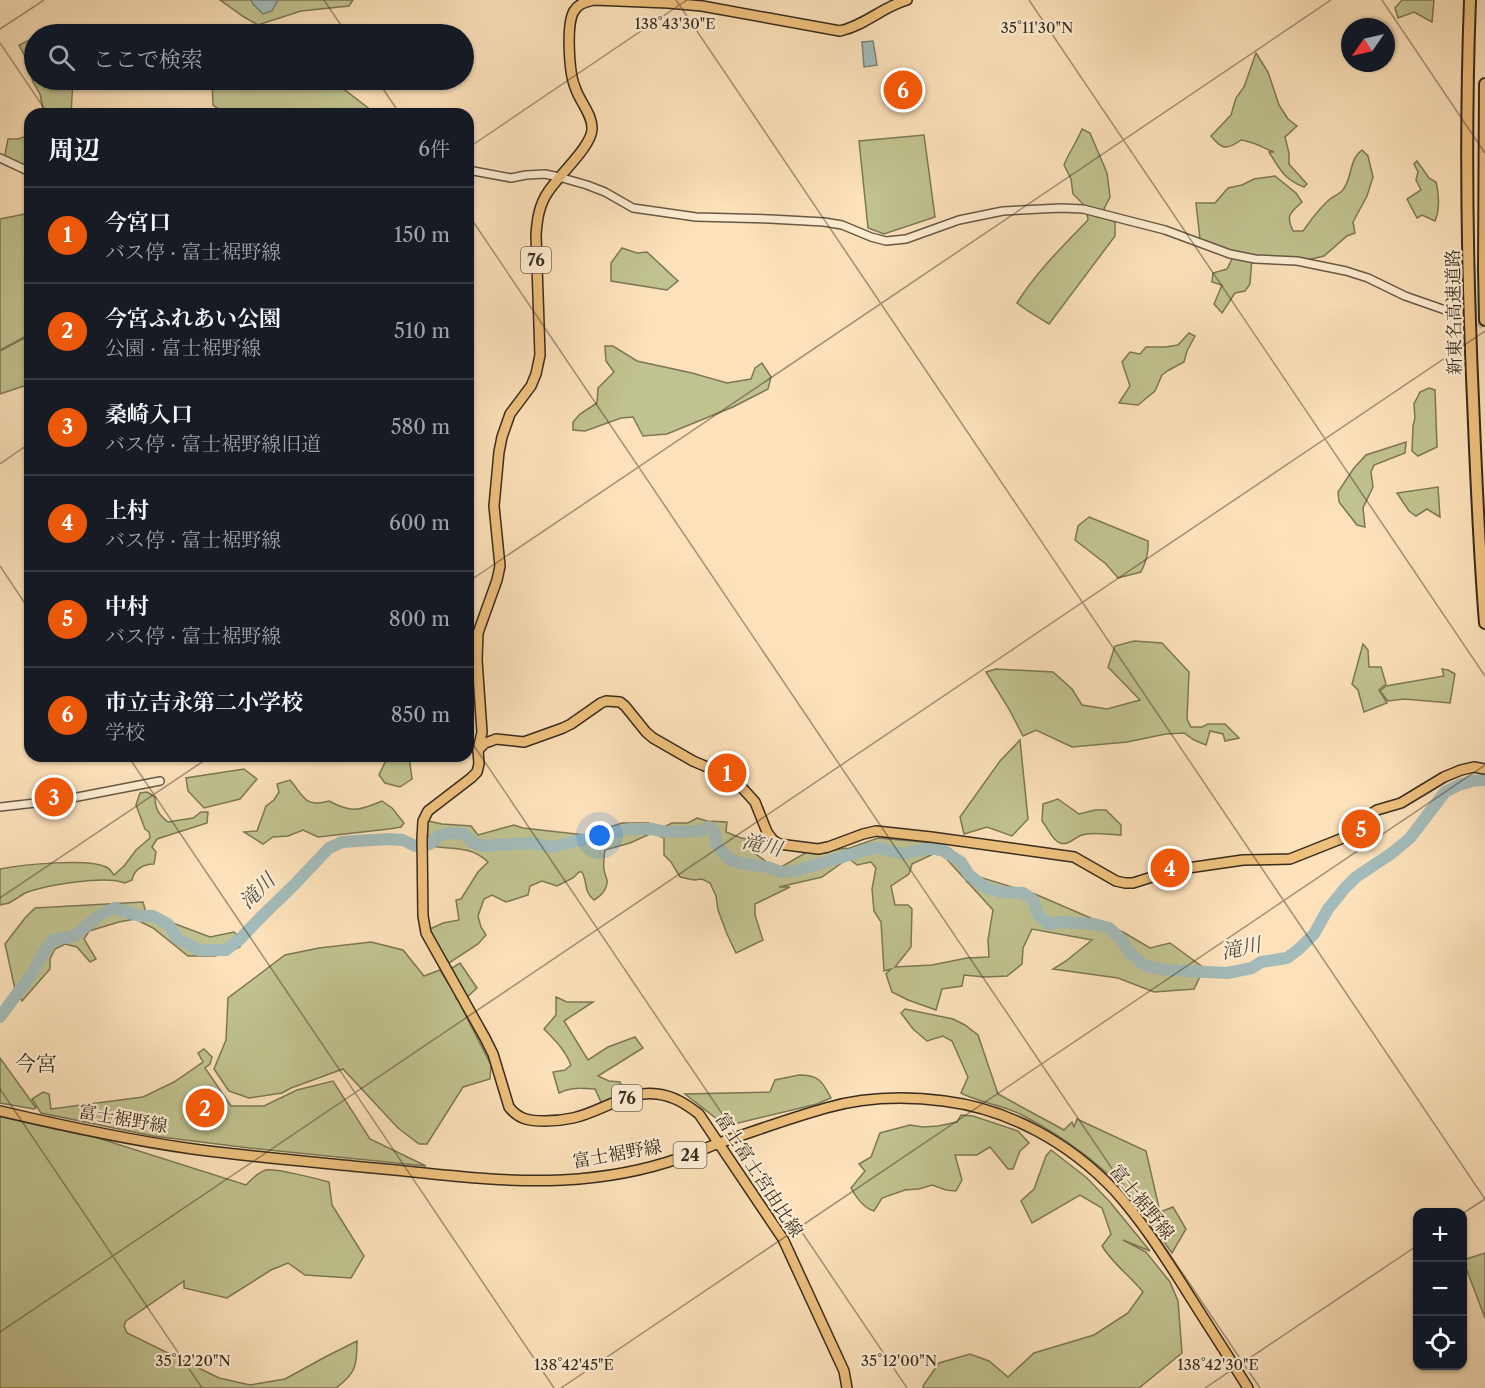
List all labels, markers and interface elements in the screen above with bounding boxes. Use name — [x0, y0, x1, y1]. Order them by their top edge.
text: 138°43'30"E — [634, 14, 716, 33]
text: 35°11'30"N — [1001, 18, 1073, 37]
north arrow — [1341, 18, 1395, 72]
search box — [24, 24, 474, 90]
icon: search — [45, 41, 78, 74]
text: ここで検索 — [93, 46, 203, 73]
pin: 6 — [884, 68, 922, 112]
text: 周辺 — [48, 134, 100, 166]
text: 6件 — [418, 137, 450, 161]
text: 今宮口 — [105, 209, 171, 236]
text: 1 — [63, 223, 72, 247]
text: 150 m — [394, 223, 450, 247]
text: バス停 · 富士裾野線 — [105, 240, 281, 264]
road number: 76 — [521, 247, 551, 273]
street label: 新東名高速道路 — [1442, 249, 1466, 375]
text: 今宮ふれあい公園 — [105, 305, 281, 332]
text: 2 — [62, 319, 73, 343]
text: 510 m — [394, 319, 450, 343]
text: 公園 · 富士裾野線 — [105, 336, 261, 360]
text: 桑崎入口 — [105, 401, 193, 428]
text: 3 — [62, 415, 73, 439]
text: 580 m — [391, 415, 450, 439]
text: バス停 · 富士裾野線旧道 — [105, 432, 321, 456]
text: 上村 — [105, 497, 149, 524]
text: 4 — [62, 511, 73, 535]
text: 600 m — [389, 511, 450, 535]
text: バス停 · 富士裾野線 — [105, 528, 281, 552]
text: 中村 — [105, 593, 149, 620]
text: 5 — [62, 607, 73, 631]
text: 800 m — [389, 607, 450, 631]
text: バス停 · 富士裾野線 — [105, 624, 281, 648]
text: 市立吉永第二小学校 — [105, 689, 303, 716]
text: 6 — [62, 703, 73, 727]
text: 850 m — [391, 703, 450, 727]
text: 学校 — [105, 720, 145, 744]
pin: 1 — [708, 750, 746, 796]
pin: 3 — [34, 774, 74, 820]
pin: 5 — [1342, 806, 1380, 852]
your location — [585, 821, 614, 850]
water label: 滝川 — [740, 829, 786, 862]
pin: 4 — [1150, 846, 1190, 890]
water label: 滝川 — [234, 867, 281, 914]
water label: 滝川 — [1219, 932, 1265, 964]
district label: 今宮 — [15, 1051, 57, 1076]
road number: 76 — [612, 1085, 642, 1111]
pin: 2 — [186, 1086, 224, 1130]
street label: 富士裾野線 — [77, 1100, 169, 1138]
street label: 富士富士宮由比線 — [711, 1109, 807, 1241]
street label: 富士裾野線 — [571, 1135, 663, 1173]
road number: 24 — [674, 1142, 706, 1168]
street label: 富士裾野線 — [1105, 1160, 1179, 1244]
map controls — [1413, 1208, 1467, 1370]
button: + — [1413, 1208, 1467, 1262]
button: − — [1413, 1262, 1467, 1316]
button: locate — [1413, 1316, 1467, 1370]
text: 35°12'20"N — [155, 1351, 231, 1370]
text: 35°12'00"N — [861, 1351, 937, 1370]
text: 138°42'45"E — [534, 1355, 614, 1374]
text: 138°42'30"E — [1177, 1355, 1259, 1374]

